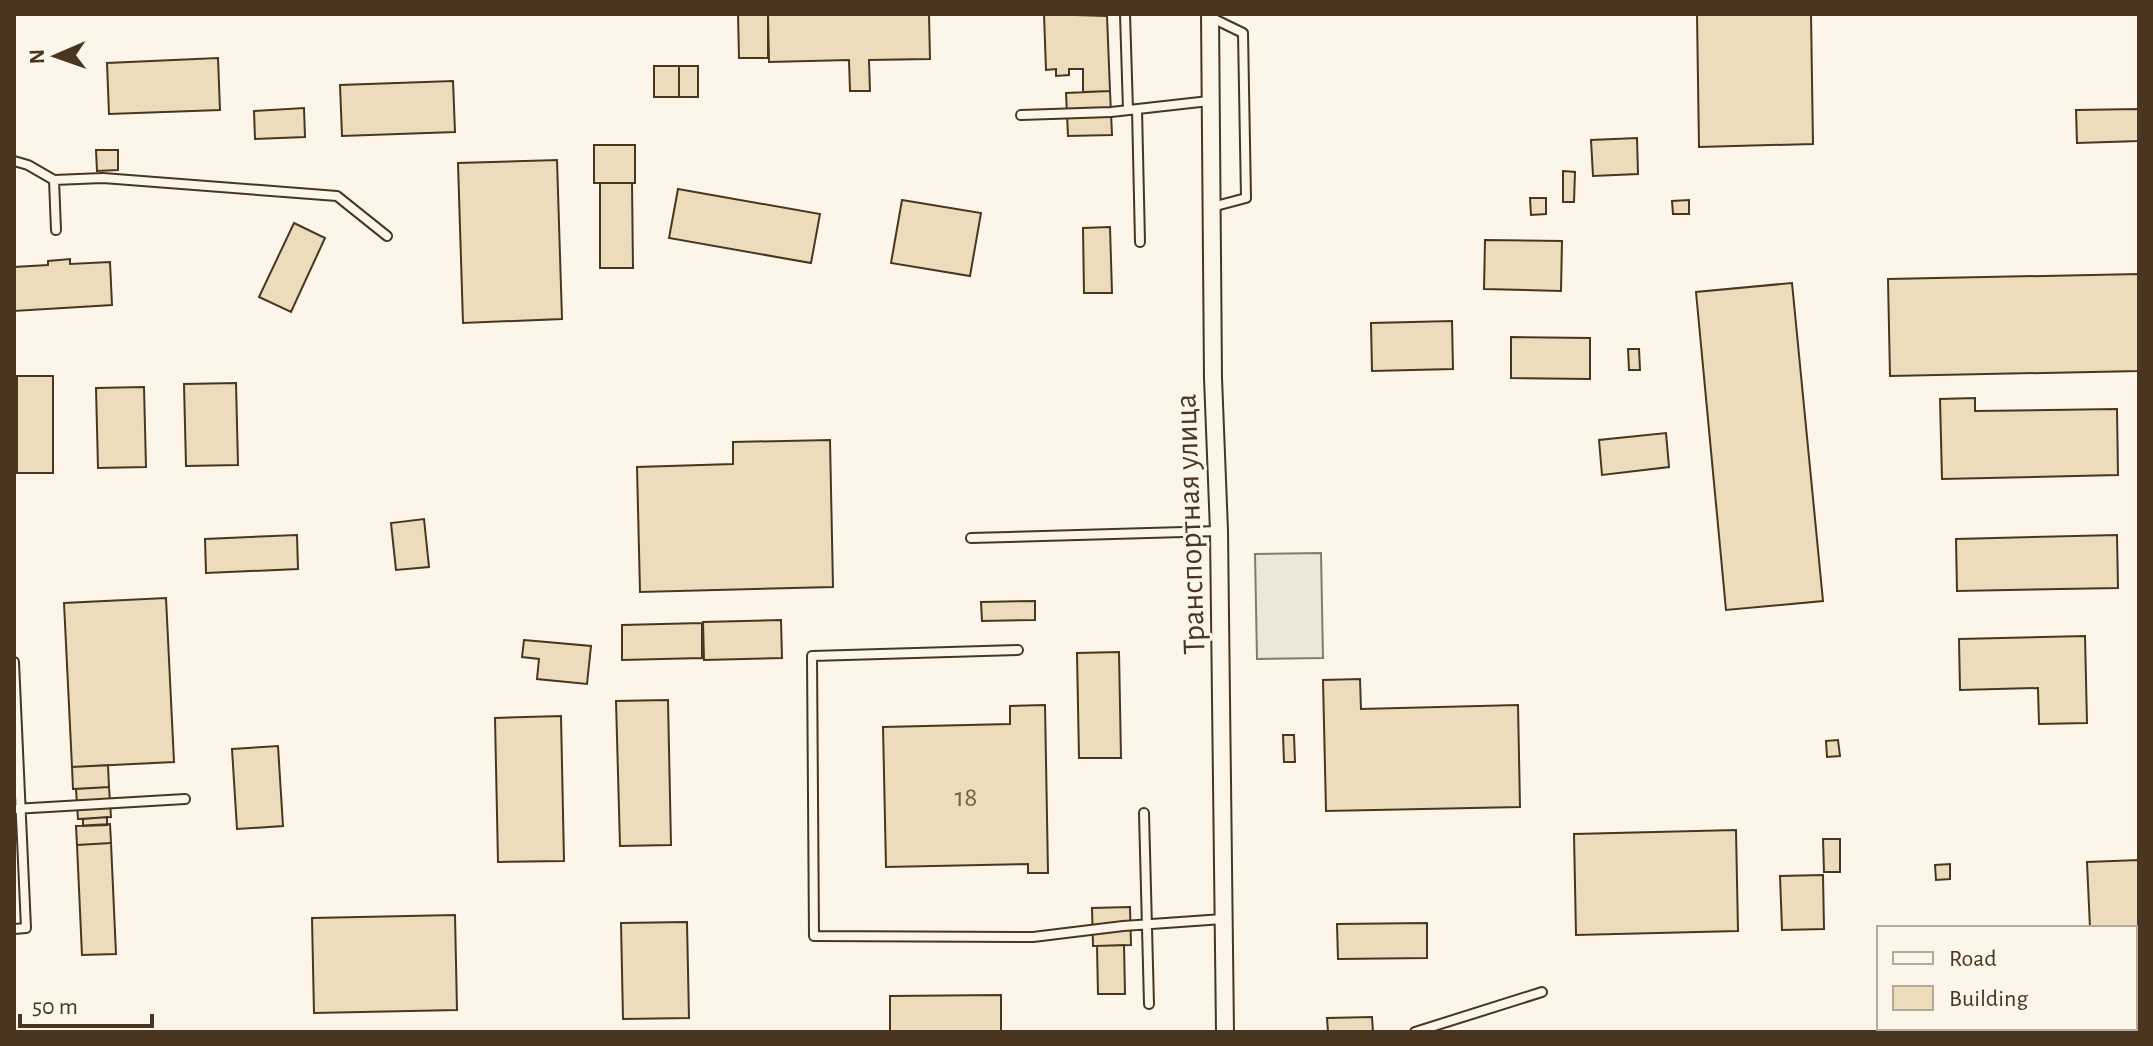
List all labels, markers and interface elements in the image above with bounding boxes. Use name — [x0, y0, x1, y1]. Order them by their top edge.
north arrow — [16, 16, 96, 96]
text: N — [26, 49, 48, 65]
street label: Транспортная улица — [1169, 393, 1211, 655]
house number: 18 — [955, 784, 977, 812]
legend — [1877, 926, 2137, 1030]
text: Road — [1949, 947, 1997, 971]
scale bar — [20, 978, 152, 1028]
text: Building — [1949, 987, 2028, 1011]
text: 50 m — [32, 995, 78, 1019]

